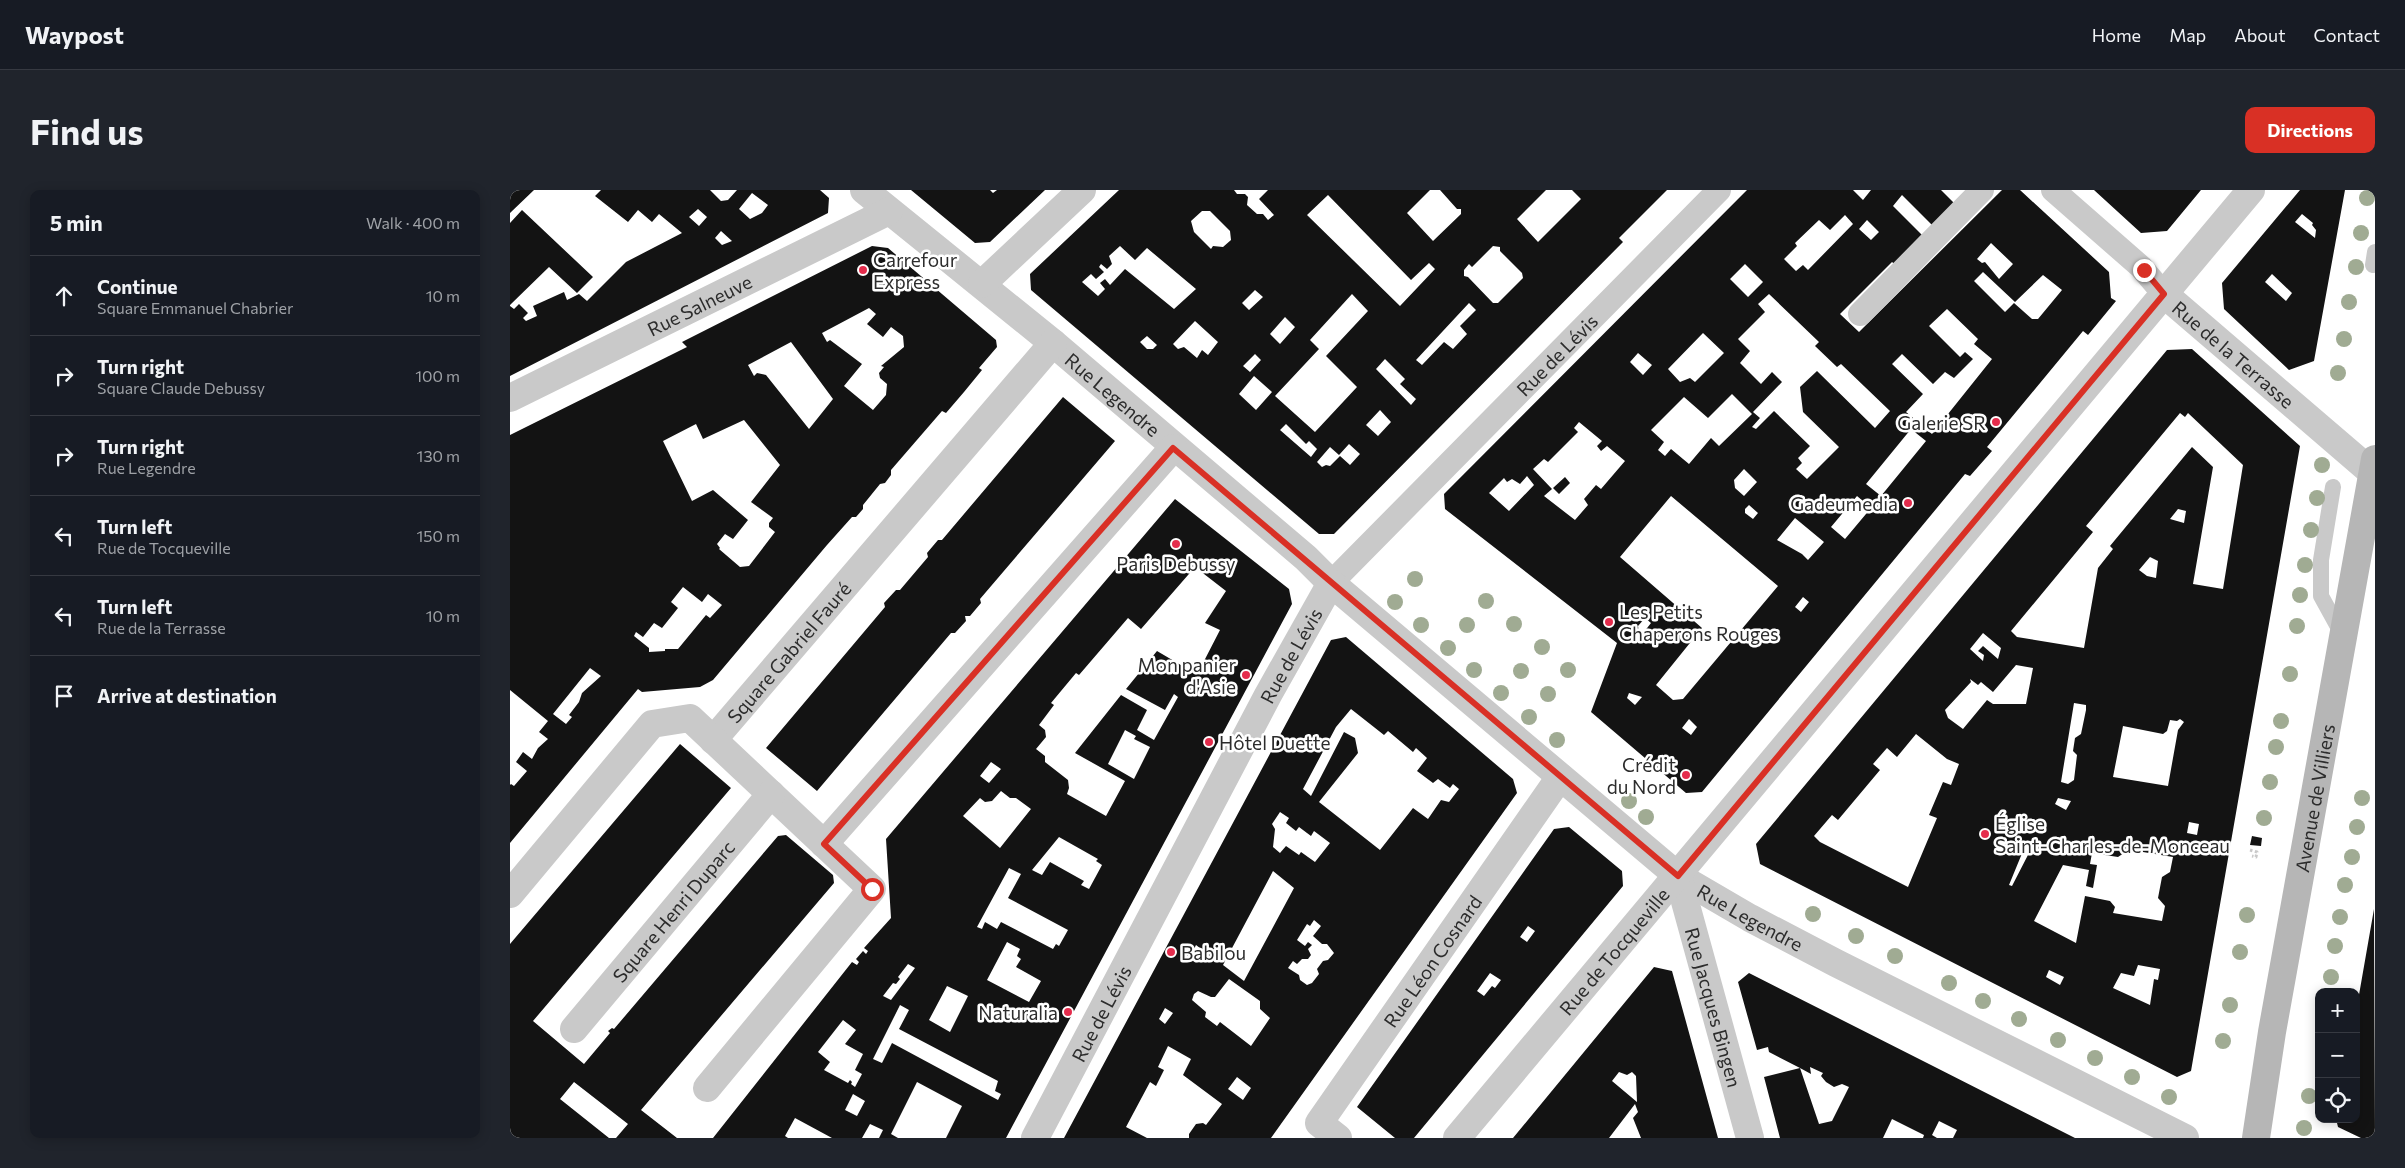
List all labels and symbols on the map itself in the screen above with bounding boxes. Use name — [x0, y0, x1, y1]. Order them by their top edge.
place label: Carrefour Express — [873, 248, 958, 293]
route end — [2133, 259, 2156, 282]
marker: Carrefour Express — [857, 264, 869, 276]
street label: Rue Salneuve — [643, 269, 755, 340]
street label: Rue de la Terrasse — [2168, 295, 2299, 412]
street label: Rue de Lévis — [1511, 309, 1602, 400]
street label: Rue Legendre — [1061, 347, 1165, 441]
place label: Galerie SR — [1897, 411, 1986, 434]
marker: Galerie SR — [1990, 416, 2002, 428]
place label: Gadeumedia — [1790, 492, 1898, 515]
marker: Gadeumedia — [1902, 497, 1914, 509]
marker: Paris Debussy — [1170, 538, 1182, 550]
place label: Paris Debussy — [1116, 552, 1236, 575]
street label: Square Gabriel Fauré — [722, 577, 855, 727]
place label: Les Petits Chaperons Rouges — [1619, 600, 1779, 645]
street label: Rue de Lévis — [1254, 604, 1326, 707]
marker: Les Petits Chaperons Rouges — [1603, 616, 1615, 628]
place label: Mon panier d'Asie — [1137, 653, 1236, 698]
marker: Mon panier d'Asie — [1240, 669, 1252, 681]
street label: Avenue de Villiers — [2289, 722, 2339, 874]
place label: Hôtel Duette — [1219, 731, 1331, 754]
marker: Hôtel Duette — [1203, 736, 1215, 748]
place label: Crédit du Nord — [1607, 753, 1676, 798]
marker: Crédit du Nord — [1680, 769, 1692, 781]
place label: Église Saint-Charles-de-Monceau — [1995, 812, 2230, 857]
marker: Église Saint-Charles-de-Monceau — [1979, 828, 1991, 840]
street label: Square Henri Duparc — [607, 836, 739, 986]
route start — [861, 878, 884, 901]
street label: Rue Legendre — [1694, 879, 1807, 955]
street label: Rue de Tocqueville — [1554, 883, 1674, 1019]
street label: Rue Léon Cosnard — [1378, 890, 1486, 1031]
street label: Rue Jacques Bingen — [1681, 925, 1747, 1090]
place label: Babilou — [1181, 941, 1246, 964]
marker: Babilou — [1165, 946, 1177, 958]
street label: Rue de Lévis — [1066, 961, 1135, 1065]
place label: Naturalia — [978, 1001, 1058, 1024]
marker: Naturalia — [1062, 1006, 1074, 1018]

